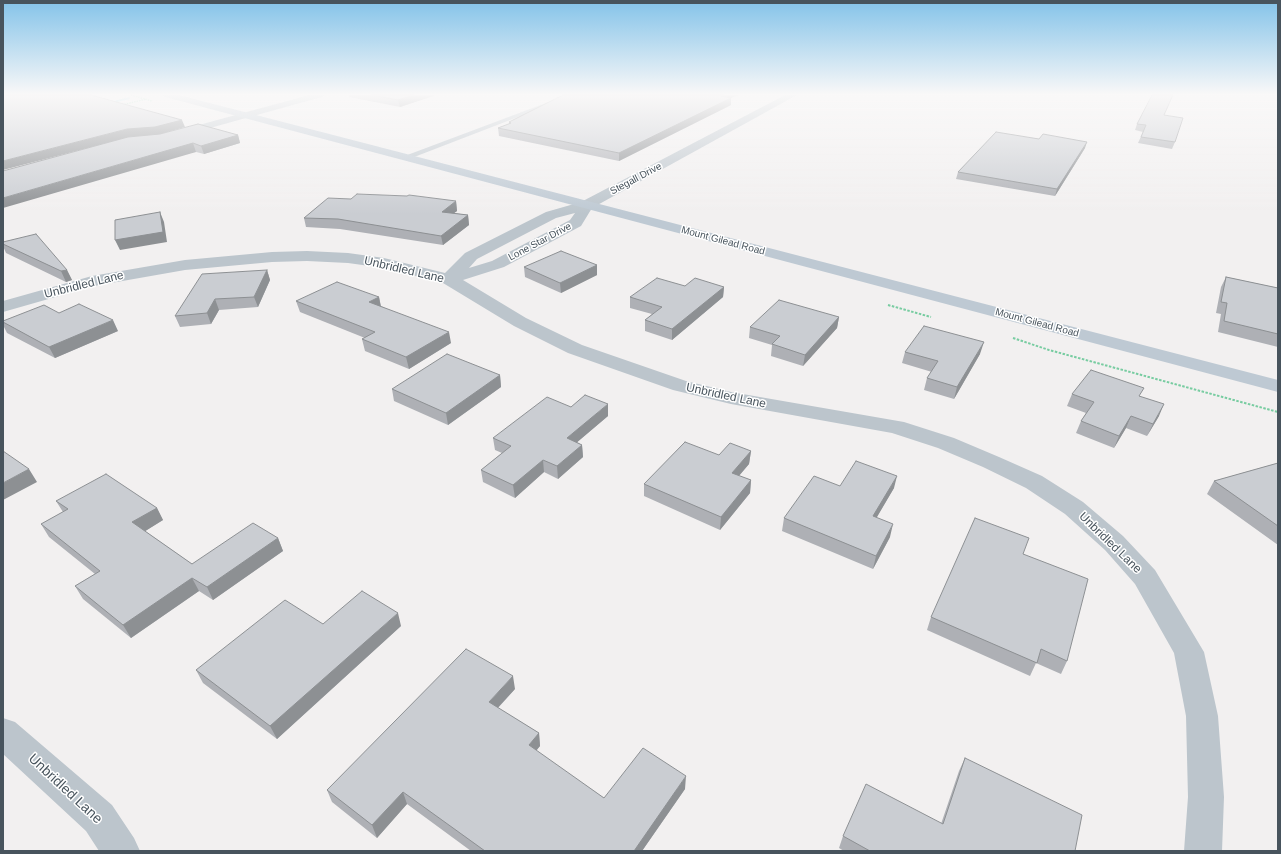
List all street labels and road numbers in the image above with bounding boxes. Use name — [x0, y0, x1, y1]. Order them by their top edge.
street label: Stegall Drive — [608, 160, 664, 198]
street label: Lone Star Drive — [507, 220, 573, 264]
street label: Mount Gilead Road — [680, 224, 766, 258]
street label: Unbridled Lane — [363, 254, 445, 286]
street label: Unbridled Lane — [43, 268, 125, 302]
street label: Mount Gilead Road — [994, 306, 1080, 340]
street label: Unbridled Lane — [685, 380, 767, 412]
street label: Unbridled Lane — [1076, 510, 1144, 576]
street label: Unbridled Lane — [25, 750, 105, 828]

